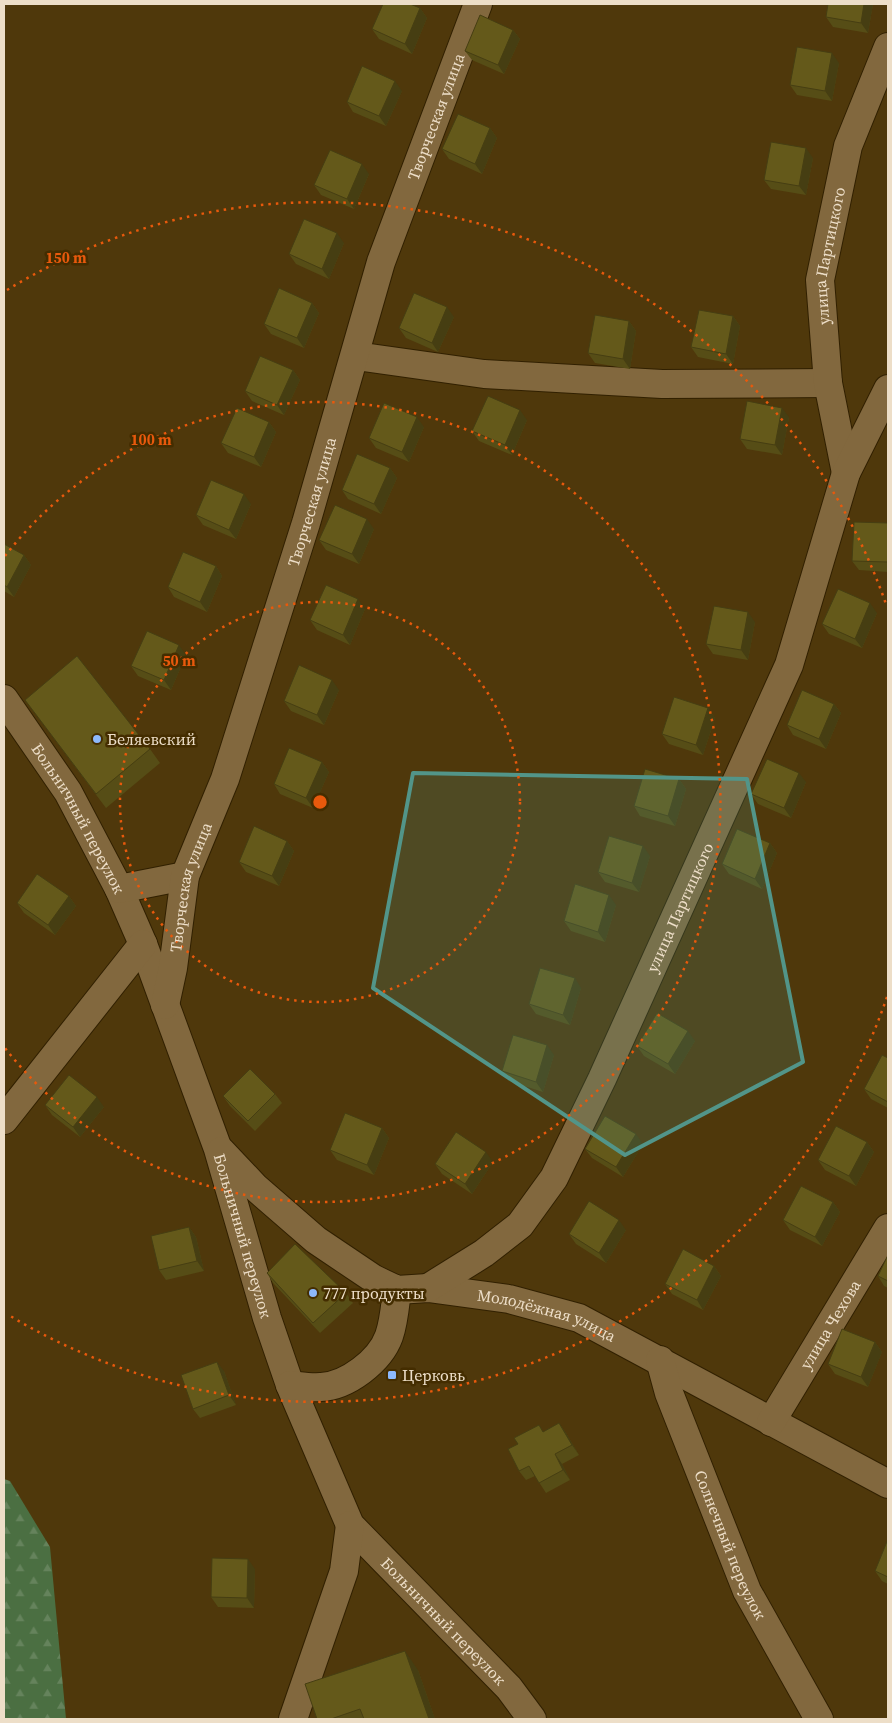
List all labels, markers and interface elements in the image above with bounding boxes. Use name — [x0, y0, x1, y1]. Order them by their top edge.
street label: Творческая улица — [402, 49, 470, 183]
street label: улица Партицкого — [809, 185, 850, 326]
text: 150 m — [45, 247, 87, 268]
text: 100 m — [130, 429, 172, 450]
street label: Творческая улица — [282, 434, 341, 569]
text: 50 m — [162, 650, 196, 671]
place label: Беляевский — [107, 728, 196, 750]
marker: Беляевский — [91, 733, 103, 745]
street label: Больничный переулок — [27, 739, 131, 898]
centre of rings — [311, 793, 329, 811]
street label: Творческая улица — [164, 818, 217, 953]
street label: улица Партицкого — [641, 839, 718, 976]
street label: Больничный переулок — [209, 1151, 277, 1321]
street label: улица Чехова — [794, 1275, 866, 1373]
place label: 777 продукты — [323, 1282, 425, 1304]
street label: Молодёжная улица — [476, 1284, 621, 1347]
marker: 777 продукты — [307, 1287, 319, 1299]
place label: Церковь — [402, 1364, 465, 1386]
marker: Церковь — [386, 1369, 398, 1381]
street label: Солнечный переулок — [689, 1467, 772, 1624]
street label: Больничный переулок — [376, 1552, 511, 1690]

